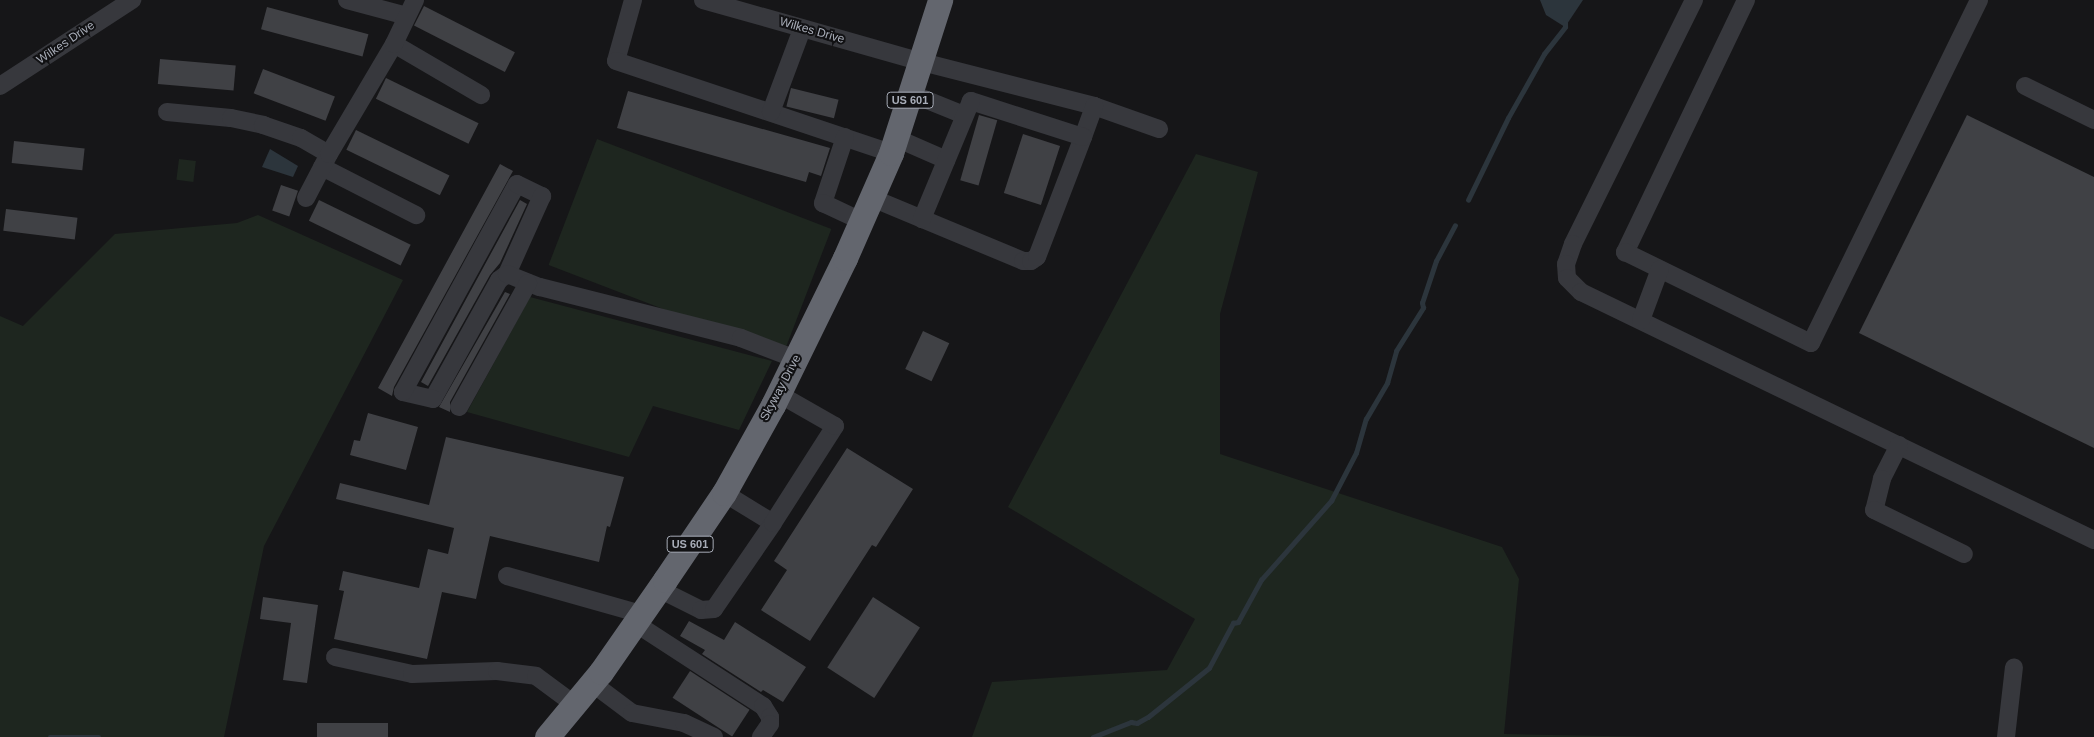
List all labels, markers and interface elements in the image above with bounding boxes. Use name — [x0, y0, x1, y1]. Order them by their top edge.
street label: Wilkes Drive — [778, 15, 846, 47]
street label: Wilkes Drive — [34, 18, 98, 68]
road number: US 601 — [886, 92, 934, 108]
street label: Skyway Drive — [758, 353, 804, 423]
road number: US 601 — [666, 536, 714, 552]

